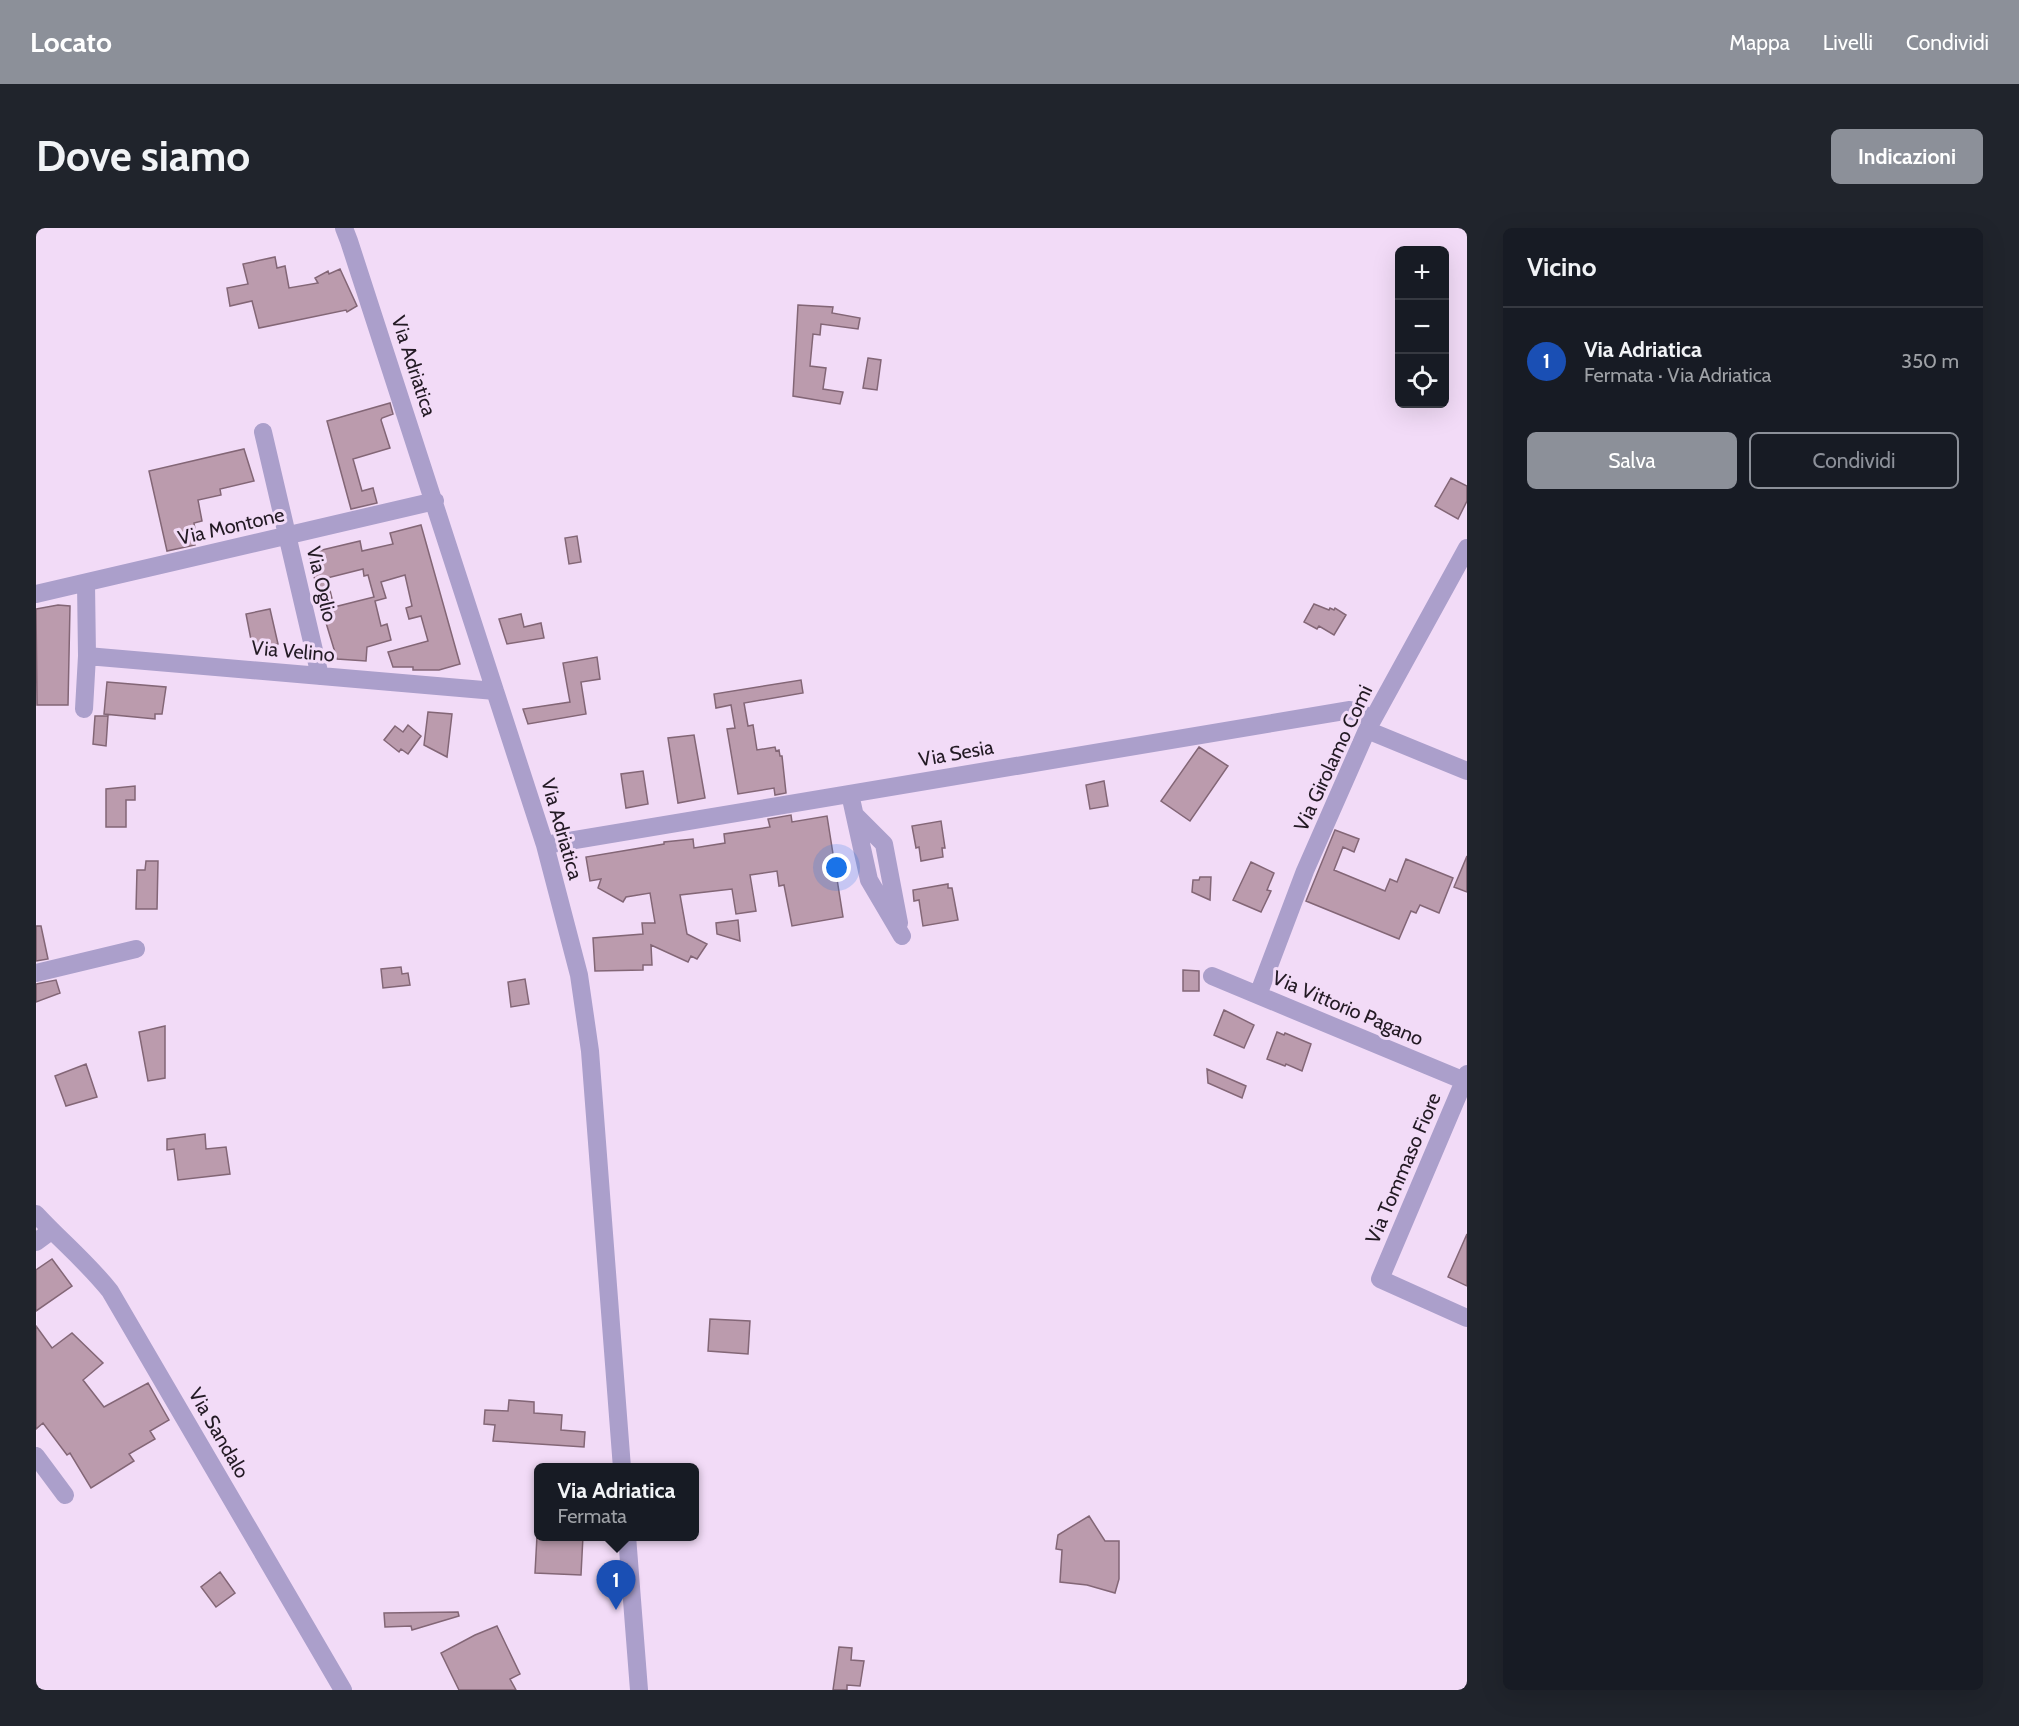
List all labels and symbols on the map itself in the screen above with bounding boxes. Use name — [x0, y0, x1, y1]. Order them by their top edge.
street label: Via Adriatica — [386, 313, 442, 420]
street label: Via Montone — [175, 502, 287, 550]
street label: Via Oglio — [302, 544, 342, 624]
street label: Via Velino — [250, 635, 336, 667]
street label: Via Girolamo Comi — [1289, 681, 1377, 835]
street label: Via Sesia — [917, 735, 996, 771]
street label: Via Adriatica — [536, 776, 588, 883]
your location — [822, 853, 851, 882]
street label: Via Vittorio Pagano — [1269, 965, 1427, 1051]
street label: Via Tommaso Fiore — [1360, 1089, 1446, 1247]
street label: Via Sandalo — [184, 1384, 254, 1482]
pin: 1 — [596, 1560, 636, 1610]

